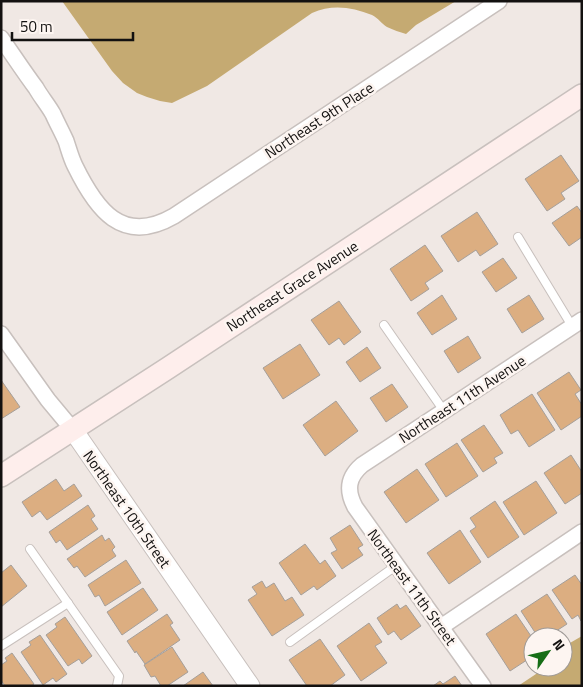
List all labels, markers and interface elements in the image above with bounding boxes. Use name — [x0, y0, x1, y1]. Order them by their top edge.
scale bar — [12, 10, 134, 42]
text: 50 m — [20, 15, 53, 38]
street label: Northeast 9th Place — [260, 76, 378, 164]
street label: Northeast Grace Avenue — [221, 235, 363, 337]
street label: Northeast 11th Avenue — [394, 349, 530, 449]
street label: Northeast 10th Street — [78, 445, 177, 573]
street label: Northeast 11th Street — [362, 524, 463, 651]
north arrow — [523, 627, 573, 677]
text: N — [548, 635, 571, 654]

